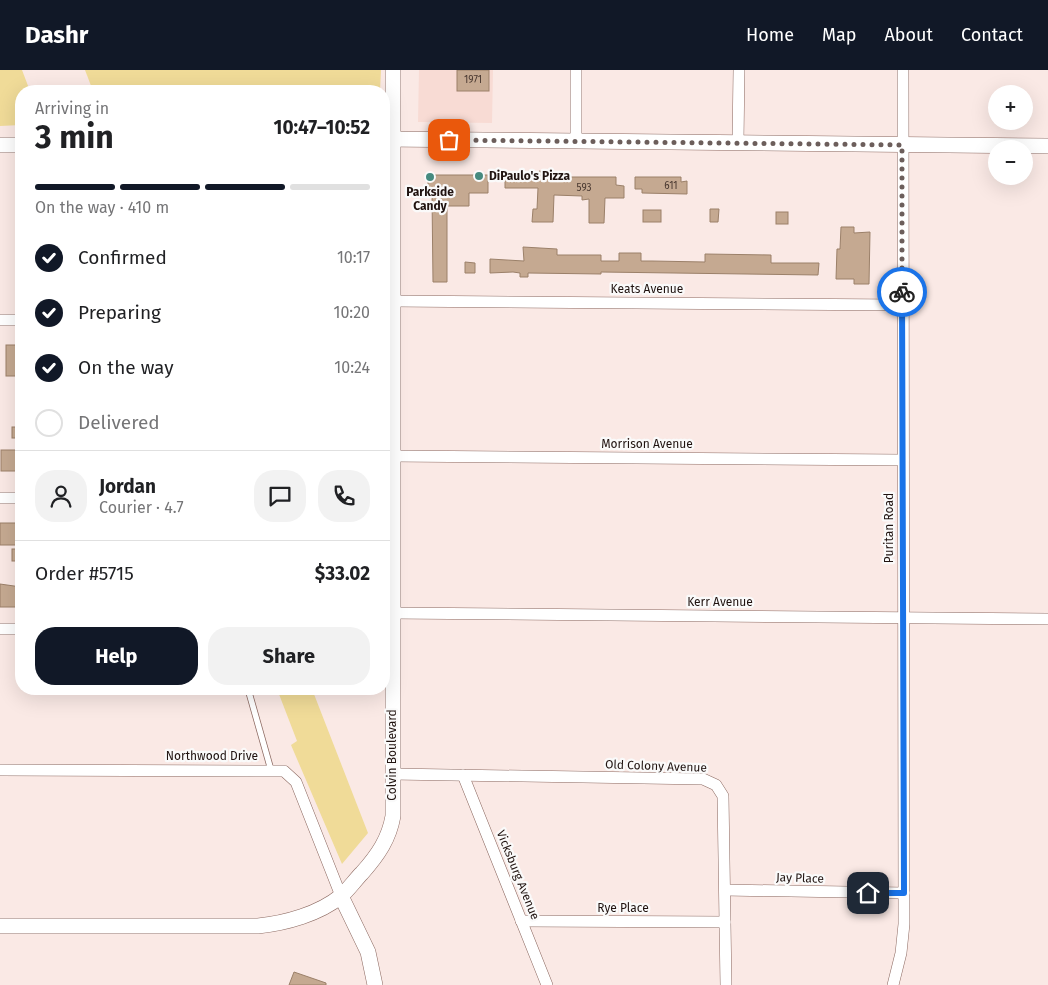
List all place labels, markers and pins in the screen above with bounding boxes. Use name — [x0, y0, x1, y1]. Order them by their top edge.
pin — [428, 119, 470, 161]
place label: DiPaulo's Pizza — [489, 169, 570, 183]
marker: DiPaulo's Pizza — [473, 170, 485, 182]
marker: Parkside Candy — [424, 171, 436, 183]
place label: Parkside Candy — [406, 185, 454, 213]
pin — [847, 872, 889, 914]

